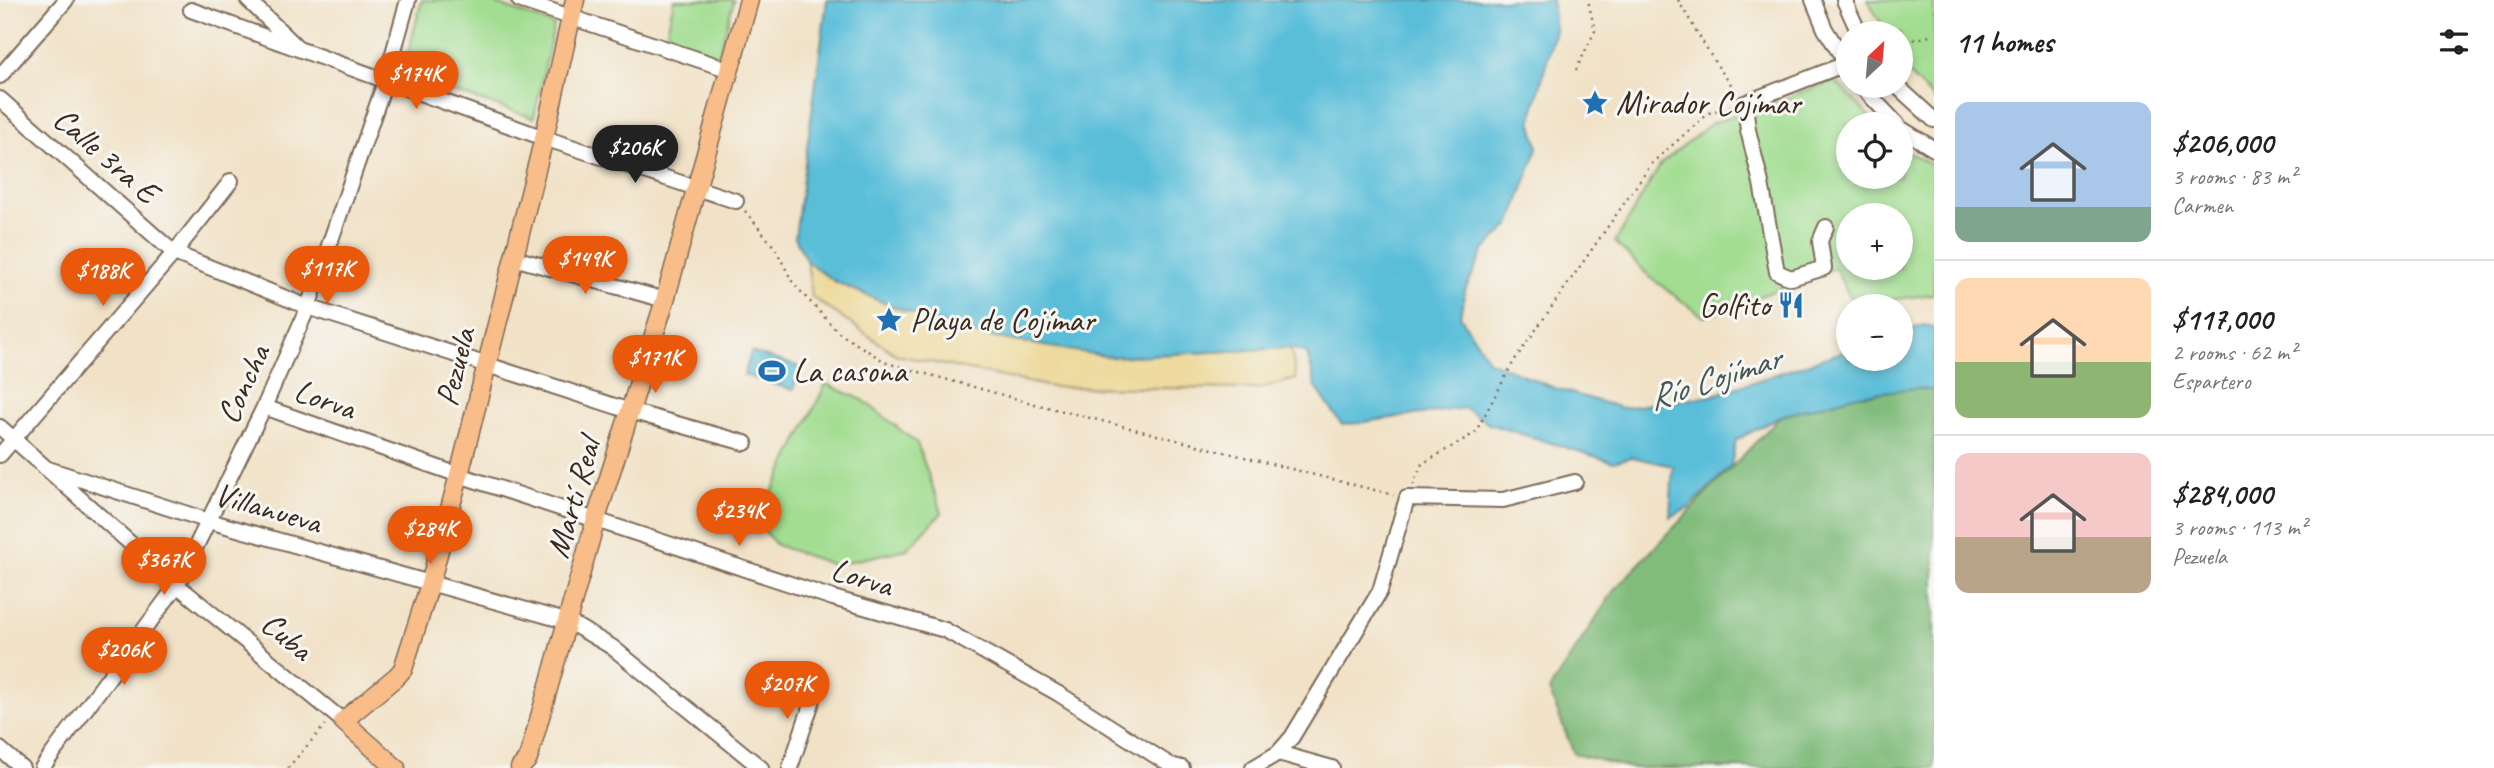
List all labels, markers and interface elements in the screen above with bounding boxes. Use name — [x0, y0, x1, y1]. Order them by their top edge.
north arrow — [1836, 21, 1913, 98]
map controls — [1836, 21, 1913, 371]
text: 11 homes — [1955, 23, 2053, 61]
icon: filters — [2435, 23, 2473, 61]
pin: $174K — [367, 52, 465, 111]
text: $174K — [390, 59, 443, 88]
place label: Mirador Cojímar — [1616, 82, 1803, 124]
place icon: Mirador Cojímar — [1580, 88, 1610, 118]
street label: Calle 3ra E — [45, 98, 171, 215]
button: locate — [1836, 112, 1913, 189]
text: $206,000 — [2172, 124, 2273, 162]
pin: $206K — [586, 125, 684, 185]
icon: home — [2011, 130, 2095, 214]
text: $206K — [608, 133, 662, 162]
text: 3 rooms · 83 m² — [2172, 162, 2296, 191]
text: Carmen — [2172, 191, 2233, 220]
button: + — [1836, 203, 1913, 280]
pin: $149K — [536, 236, 634, 296]
text: $149K — [559, 244, 611, 273]
pin: $117K — [278, 246, 376, 306]
pin: $188K — [54, 248, 152, 308]
text: $117K — [301, 254, 354, 283]
text: $188K — [76, 256, 130, 285]
place label: Golfito — [1699, 284, 1773, 326]
restaurant icon: Golfito — [1776, 290, 1806, 320]
button: − — [1836, 294, 1913, 371]
place label: Playa de Cojímar — [910, 299, 1097, 341]
text: $117,000 — [2172, 300, 2272, 338]
place icon: Playa de Cojímar — [874, 305, 904, 335]
icon: home — [2011, 306, 2095, 390]
street label: Pezuela — [425, 321, 486, 410]
water label: Río Cojímar — [1642, 334, 1791, 420]
street label: Concha — [207, 336, 280, 430]
pin: $171K — [606, 336, 704, 395]
text: 2 rooms · 62 m² — [2172, 338, 2296, 367]
text: $171K — [629, 343, 682, 372]
place label: La casona — [793, 350, 909, 392]
sports icon: La casona — [757, 356, 787, 386]
text: Espartero — [2172, 367, 2251, 396]
street label: Lorva — [289, 369, 363, 429]
street label: Martí Real — [536, 428, 612, 562]
street label: Villanueva — [210, 473, 328, 544]
text: $284,000 — [2172, 475, 2272, 513]
icon: home — [2011, 481, 2095, 565]
pin: $234K — [690, 489, 788, 548]
text: $234K — [712, 496, 766, 525]
pin: $284K — [381, 506, 479, 566]
text: 3 rooms · 113 m² — [2172, 513, 2307, 542]
text: $284K — [403, 514, 457, 543]
pin: $367K — [115, 538, 213, 597]
text: Pezuela — [2172, 542, 2227, 571]
text: $367K — [137, 545, 191, 574]
street label: Lorva — [826, 548, 899, 607]
street label: Cuba — [253, 602, 323, 671]
pin: $206K — [75, 628, 173, 687]
text: $206K — [97, 635, 151, 664]
pin: $207K — [738, 662, 836, 721]
text: $207K — [761, 669, 814, 698]

